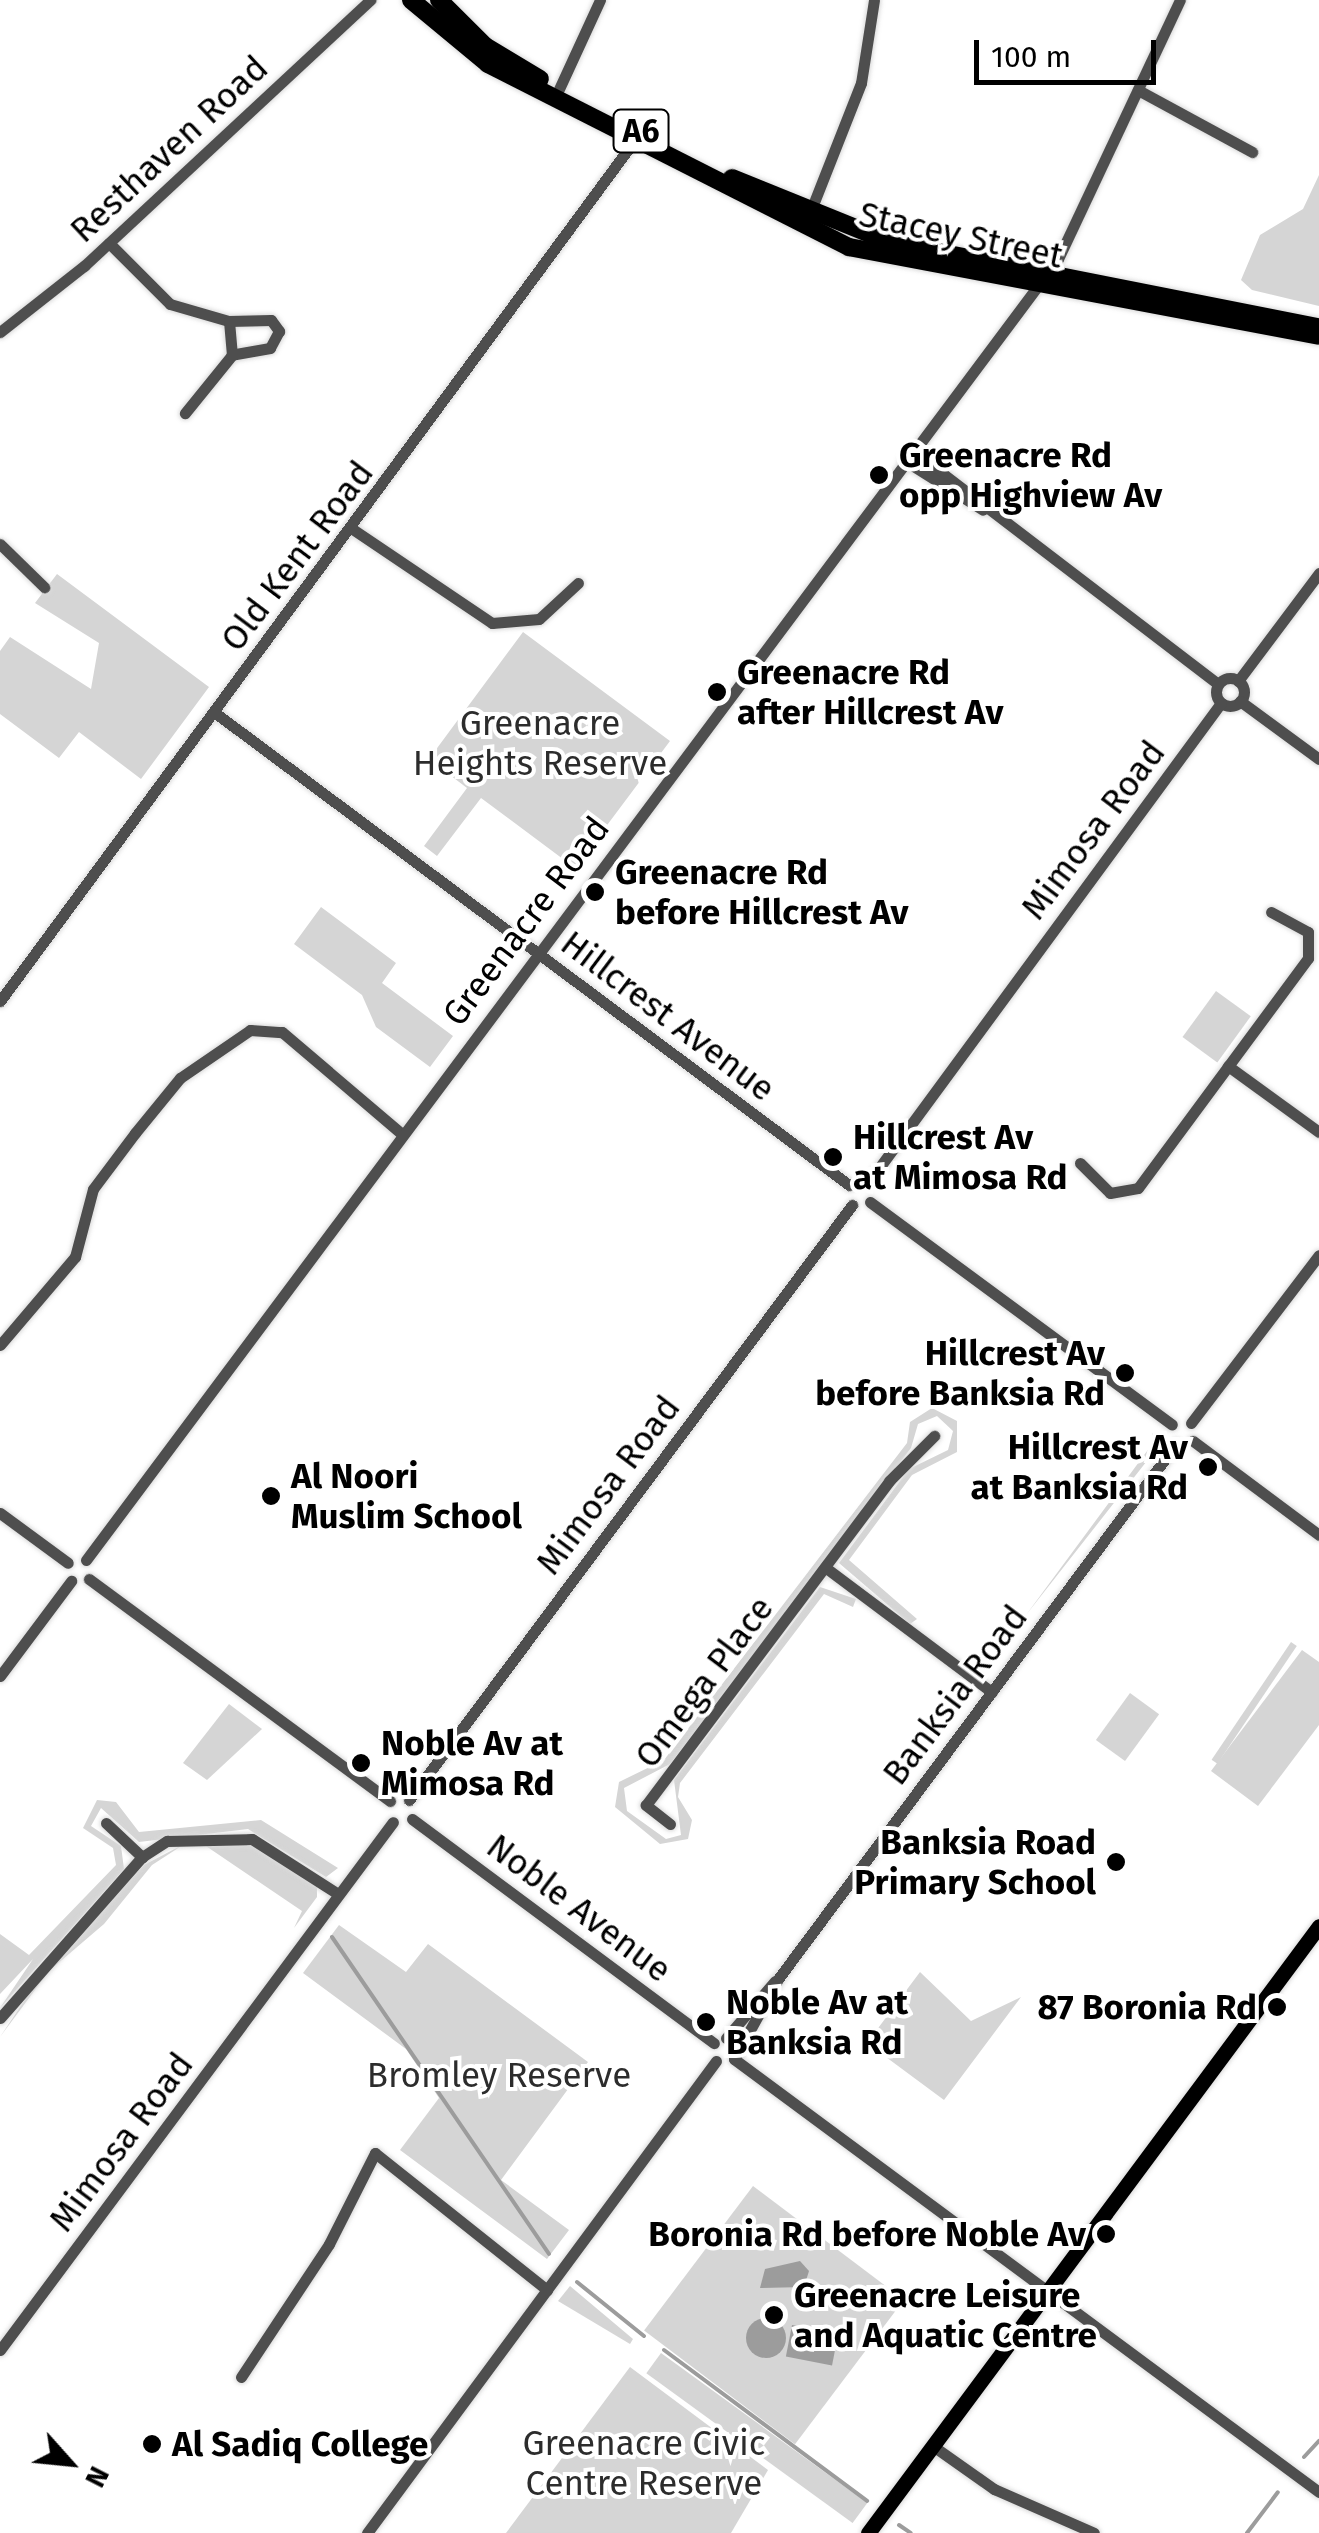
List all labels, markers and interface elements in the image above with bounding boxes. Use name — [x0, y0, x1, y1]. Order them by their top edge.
scale bar — [979, 20, 1162, 82]
text: 100 m — [991, 39, 1071, 75]
street label: Resthaven Road — [62, 47, 276, 251]
road number: A6 — [611, 104, 671, 158]
street label: Stacey Street — [855, 193, 1067, 277]
place label: Greenacre Rd opp Highview Av — [899, 434, 1162, 516]
street label: Old Kent Road — [212, 453, 382, 659]
marker: Greenacre Rd opp Highview Av — [868, 464, 890, 486]
place label: Greenacre Rd after Hillcrest Av — [737, 651, 1003, 733]
marker: Greenacre Rd after Hillcrest Av — [706, 681, 728, 703]
park label: Greenacre Heights Reserve — [413, 702, 667, 784]
street label: Mimosa Road — [1012, 732, 1174, 928]
street label: Greenacre Road — [434, 808, 618, 1034]
place label: Greenacre Rd before Hillcrest Av — [615, 851, 909, 933]
marker: Greenacre Rd before Hillcrest Av — [584, 881, 606, 903]
street label: Hillcrest Avenue — [553, 922, 783, 1110]
place label: Hillcrest Av at Mimosa Rd — [853, 1116, 1067, 1198]
marker: Hillcrest Av at Mimosa Rd — [822, 1146, 844, 1168]
place label: Hillcrest Av before Banksia Rd — [815, 1332, 1105, 1414]
marker: Hillcrest Av before Banksia Rd — [1114, 1362, 1136, 1384]
street label: Mimosa Road — [527, 1387, 689, 1583]
place label: Hillcrest Av at Banksia Rd — [971, 1426, 1188, 1508]
place label: Al Noori Muslim School — [291, 1455, 522, 1537]
marker: Hillcrest Av at Banksia Rd — [1197, 1456, 1219, 1478]
marker: Al Noori Muslim School — [260, 1485, 282, 1507]
street label: Omega Place — [626, 1588, 782, 1776]
street label: Banksia Road — [874, 1597, 1036, 1793]
place label: Noble Av at Mimosa Rd — [381, 1722, 563, 1804]
marker: Noble Av at Mimosa Rd — [350, 1752, 372, 1774]
place label: Banksia Road Primary School — [854, 1821, 1096, 1903]
street label: Noble Avenue — [479, 1825, 679, 1991]
marker: Banksia Road Primary School — [1105, 1851, 1127, 1873]
place label: Noble Av at Banksia Rd — [726, 1981, 908, 2063]
place label: 87 Boronia Rd — [1037, 1986, 1257, 2028]
marker: 87 Boronia Rd — [1266, 1996, 1288, 2018]
marker: Noble Av at Banksia Rd — [695, 2011, 717, 2033]
street label: Mimosa Road — [40, 2044, 202, 2240]
park label: Bromley Reserve — [367, 2054, 631, 2096]
place label: Boronia Rd before Noble Av — [648, 2213, 1086, 2255]
marker: Boronia Rd before Noble Av — [1095, 2223, 1117, 2245]
place label: Greenacre Leisure and Aquatic Centre — [794, 2274, 1097, 2356]
marker: Greenacre Leisure and Aquatic Centre — [763, 2304, 785, 2326]
north arrow — [20, 2413, 120, 2513]
park label: Greenacre Civic Centre Reserve — [522, 2422, 766, 2504]
place label: Al Sadiq College — [172, 2423, 428, 2465]
marker: Al Sadiq College — [141, 2433, 163, 2455]
text: N — [78, 2461, 116, 2493]

